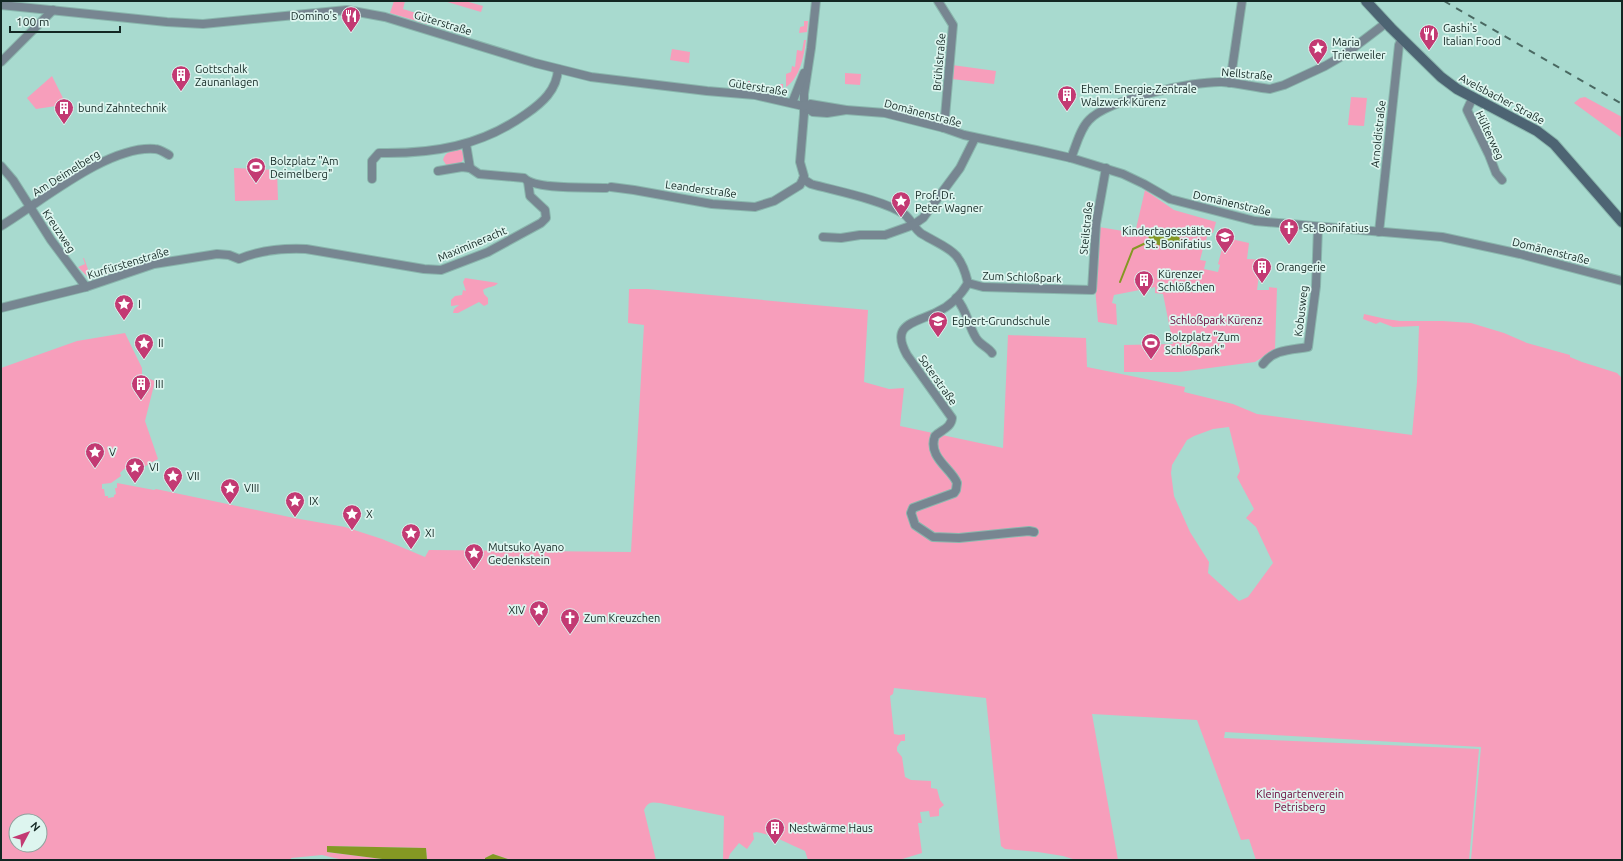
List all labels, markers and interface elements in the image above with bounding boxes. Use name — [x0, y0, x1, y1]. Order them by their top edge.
restaurant icon: Domino's — [340, 5, 362, 33]
scale bar — [10, 8, 120, 34]
street label: Güterstraße — [413, 9, 473, 37]
place label: Domino's — [291, 10, 337, 22]
text: 100 m — [16, 15, 49, 28]
place label: Gashi's Italian Food — [1443, 22, 1501, 47]
restaurant icon: Gashi's Italian Food — [1418, 23, 1440, 51]
street label: Brühlstraße — [930, 32, 948, 92]
place label: Maria Trierweiler — [1332, 36, 1386, 61]
place icon: Maria Trierweiler — [1307, 37, 1329, 65]
place label: Gottschalk Zaunanlagen — [195, 63, 259, 88]
building icon: Gottschalk Zaunanlagen — [170, 64, 192, 92]
street label: Nellstraße — [1221, 66, 1273, 82]
street label: Avelsbacher Straße — [1457, 71, 1547, 127]
street label: Güterstraße — [728, 76, 788, 98]
place label: Ehem. Energie-Zentrale Walzwerk Kürenz — [1081, 83, 1197, 108]
building icon: Ehem. Energie-Zentrale Walzwerk Kürenz — [1056, 84, 1078, 112]
building icon: bund Zahntechnik — [53, 97, 75, 125]
street label: Domänenstraße — [883, 97, 963, 129]
street label: Arnoldistraße — [1368, 100, 1388, 168]
place label: bund Zahntechnik — [78, 102, 167, 114]
street label: Hülterweg — [1473, 109, 1507, 161]
street label: Am Deimelberg — [30, 147, 102, 199]
place label: Bolzplatz "Am Deimelberg" — [270, 155, 339, 180]
sports icon: Bolzplatz "Am Deimelberg" — [245, 156, 267, 184]
street label: Leanderstraße — [665, 178, 737, 200]
street label: Domänenstraße — [1192, 188, 1272, 218]
place label: Prof. Dr. Peter Wagner — [915, 189, 984, 214]
place icon: Prof. Dr. Peter Wagner — [890, 190, 912, 218]
street label: Steilstraße — [1077, 201, 1095, 255]
street label: Kreuzweg — [40, 207, 78, 255]
church icon: St. Bonifatius — [1278, 217, 1300, 245]
place label: St. Bonifatius — [1303, 222, 1369, 234]
street label: Maximineracht — [436, 224, 509, 264]
place label: Kindertagesstätte St. Bonifatius — [1122, 225, 1211, 250]
school or university icon: Kindertagesstätte St. Bonifatius — [1214, 226, 1236, 254]
street label: Domänenstraße — [1511, 236, 1591, 266]
street label: Kurfürstenstraße — [86, 245, 170, 281]
building icon: Orangerie — [1251, 256, 1273, 284]
place label: Orangerie — [1276, 261, 1326, 273]
place label: Kürenzer Schlößchen — [1158, 268, 1215, 293]
building icon: Kürenzer Schlößchen — [1133, 269, 1155, 297]
street label: Zum Schloßpark — [982, 270, 1062, 284]
street label: Kobusweg — [1292, 285, 1310, 337]
place icon: I — [113, 293, 135, 321]
place label: I — [138, 298, 141, 310]
school or university icon: Egbert-Grundschule — [927, 310, 949, 338]
park label: Schloßpark Kürenz — [1170, 314, 1262, 326]
place label: Egbert-Grundschule — [952, 315, 1050, 327]
place label: Bolzplatz "Zum Schloßpark" — [1165, 331, 1240, 356]
place icon: II — [133, 332, 155, 360]
sports icon: Bolzplatz "Zum Schloßpark" — [1140, 332, 1162, 360]
place label: II — [158, 337, 164, 349]
street label: Soterstraße — [916, 353, 960, 407]
building icon: III — [130, 373, 152, 401]
place label: III — [155, 378, 163, 390]
place icon: V — [84, 441, 106, 469]
place label: V — [109, 446, 116, 458]
place icon: VI — [124, 456, 146, 484]
place label: VI — [149, 461, 159, 473]
place icon: VII — [162, 465, 184, 493]
place label: VII — [187, 470, 200, 482]
place icon: VIII — [219, 477, 241, 505]
place label: VIII — [244, 482, 259, 494]
place icon: IX — [284, 490, 306, 518]
place label: IX — [309, 495, 319, 507]
place icon: X — [341, 503, 363, 531]
place label: X — [366, 508, 373, 520]
place icon: XI — [400, 522, 422, 550]
place label: XI — [425, 527, 435, 539]
place label: Mutsuko Ayano Gedenkstein — [488, 541, 564, 566]
place icon: Mutsuko Ayano Gedenkstein — [463, 542, 485, 570]
place icon: XIV — [528, 599, 550, 627]
place label: XIV — [508, 604, 525, 616]
church icon: Zum Kreuzchen — [559, 607, 581, 635]
place label: Zum Kreuzchen — [584, 612, 660, 624]
park label: Kleingartenverein Petrisberg — [1256, 788, 1344, 813]
north arrow — [8, 813, 48, 853]
building icon: Nestwärme Haus — [764, 817, 786, 845]
text: N — [28, 819, 43, 833]
place label: Nestwärme Haus — [789, 822, 873, 834]

